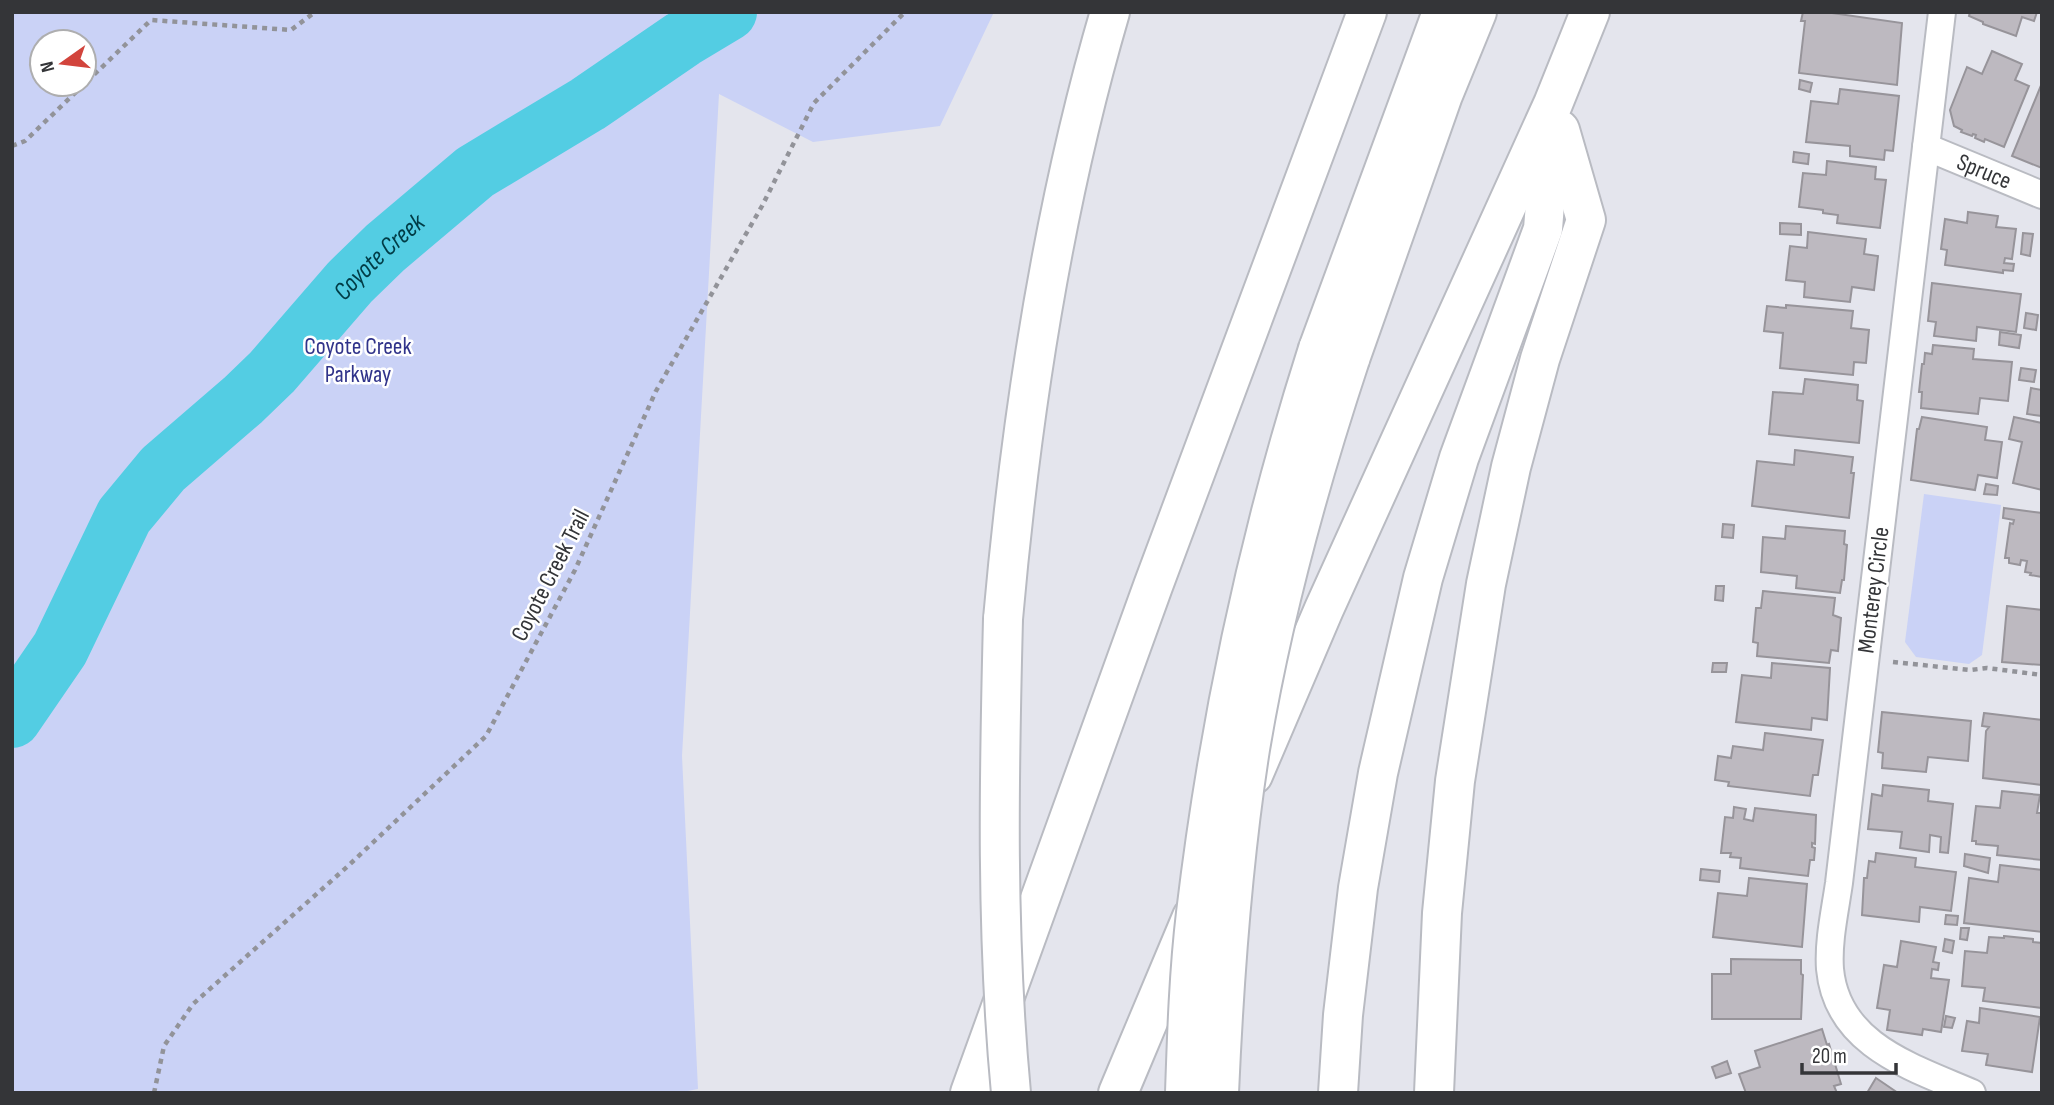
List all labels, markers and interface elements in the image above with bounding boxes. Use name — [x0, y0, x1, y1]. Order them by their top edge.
north arrow — [28, 28, 98, 98]
text: N — [36, 59, 60, 74]
street label: Spruce — [1952, 147, 2016, 196]
water label: Coyote Creek — [327, 207, 432, 307]
park label: Coyote Creek Parkway — [304, 332, 412, 389]
street label: Coyote Creek Trail — [505, 505, 596, 646]
street label: Monterey Circle — [1851, 525, 1896, 655]
scale bar — [1802, 1032, 1896, 1076]
text: 20 m — [1812, 1044, 1847, 1069]

